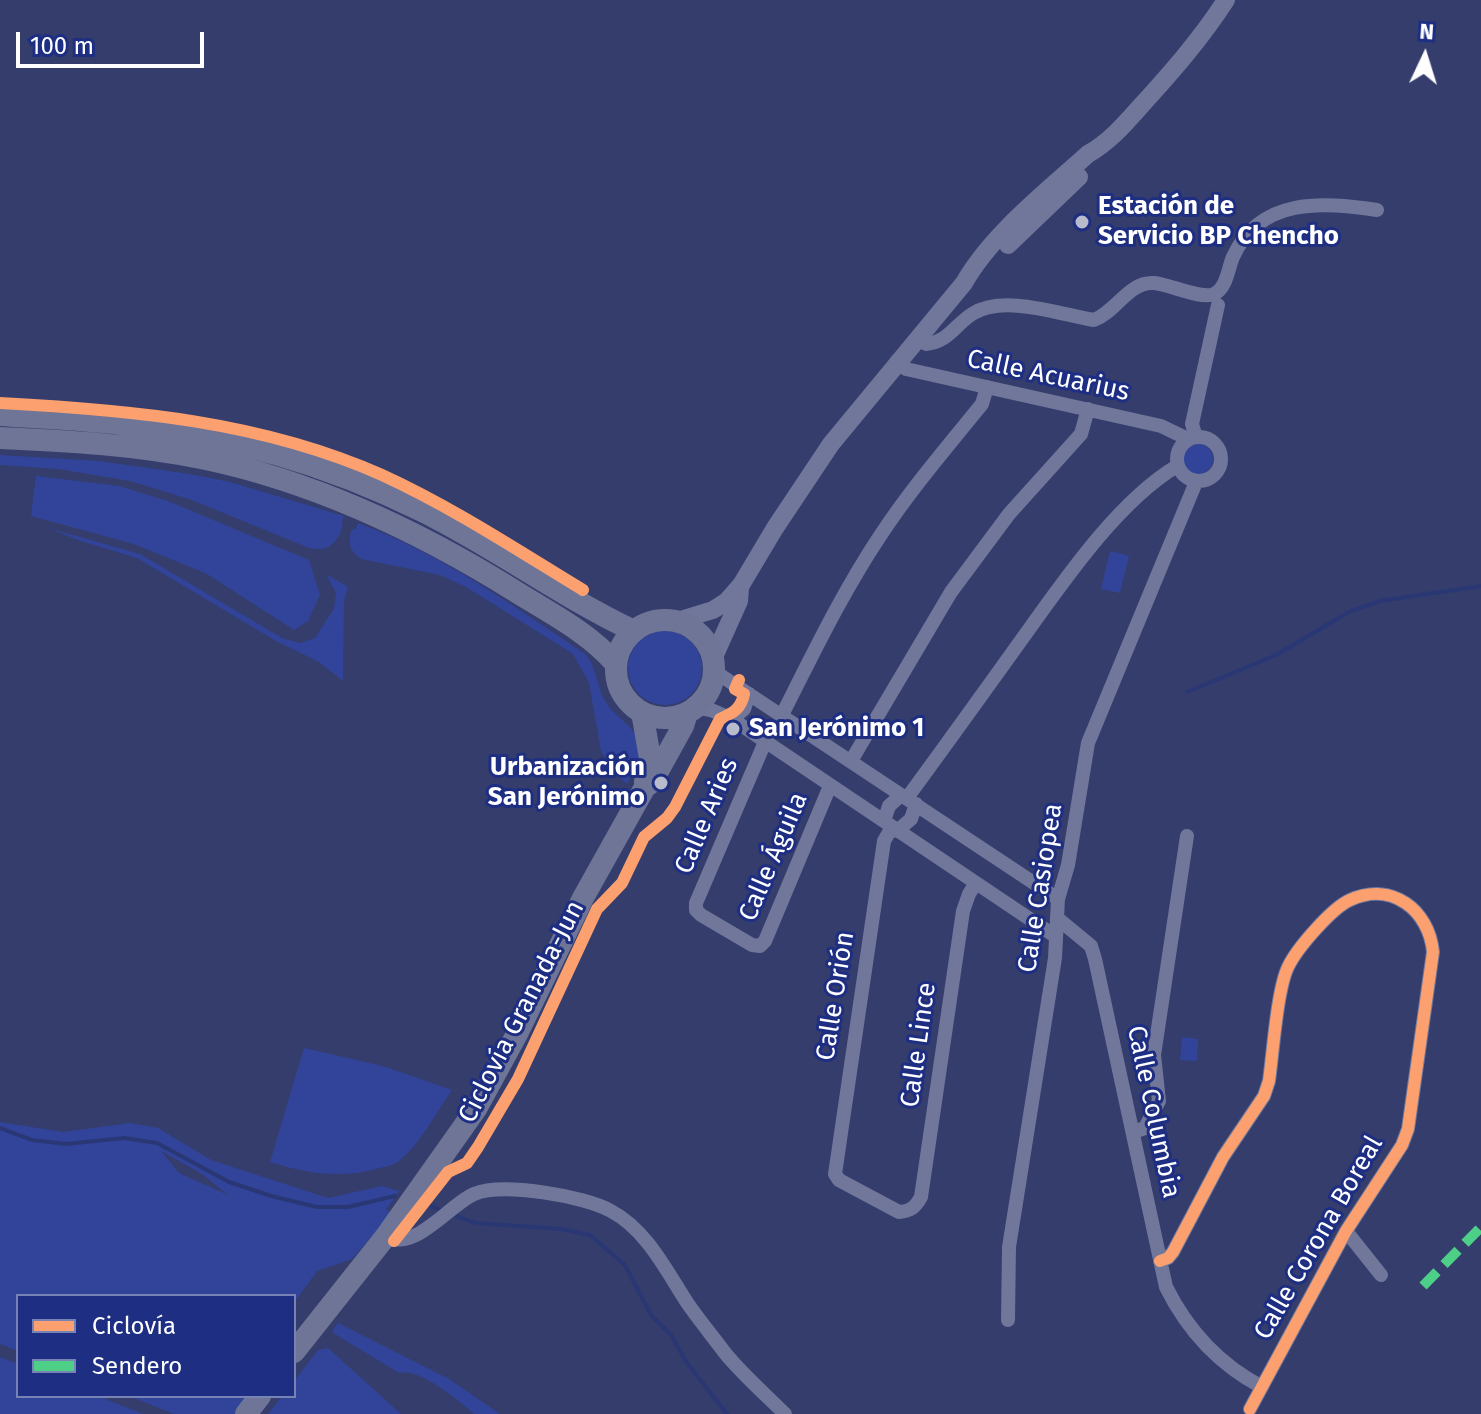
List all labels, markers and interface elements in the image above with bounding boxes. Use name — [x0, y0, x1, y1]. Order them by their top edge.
scale bar — [20, 16, 208, 66]
north arrow — [1385, 16, 1465, 96]
text: N — [1418, 18, 1435, 46]
text: 100 m — [30, 32, 94, 60]
place label: Estación de Servicio BP Chencho — [1098, 191, 1339, 252]
marker: Estación de Servicio BP Chencho — [1073, 213, 1091, 231]
street label: Calle Acuarius — [964, 344, 1132, 408]
place label: San Jerónimo 1 — [749, 713, 924, 745]
marker: San Jerónimo 1 — [724, 720, 742, 738]
place label: Urbanización San Jerónimo — [488, 752, 645, 814]
street label: Calle Aries — [669, 753, 745, 879]
marker: Urbanización San Jerónimo — [652, 774, 670, 792]
street label: Calle Águila — [733, 788, 815, 926]
street label: Calle Casiopea — [1012, 801, 1070, 975]
street label: Ciclovía Granada-Jun — [452, 896, 592, 1128]
street label: Calle Orión — [810, 929, 862, 1063]
street label: Calle Lince — [895, 980, 943, 1110]
street label: Calle Columbia — [1119, 1023, 1187, 1201]
street label: Calle Corona Boreal — [1248, 1131, 1390, 1345]
legend — [16, 1294, 296, 1398]
text: Ciclovía — [92, 1312, 176, 1340]
text: Sendero — [92, 1352, 182, 1380]

